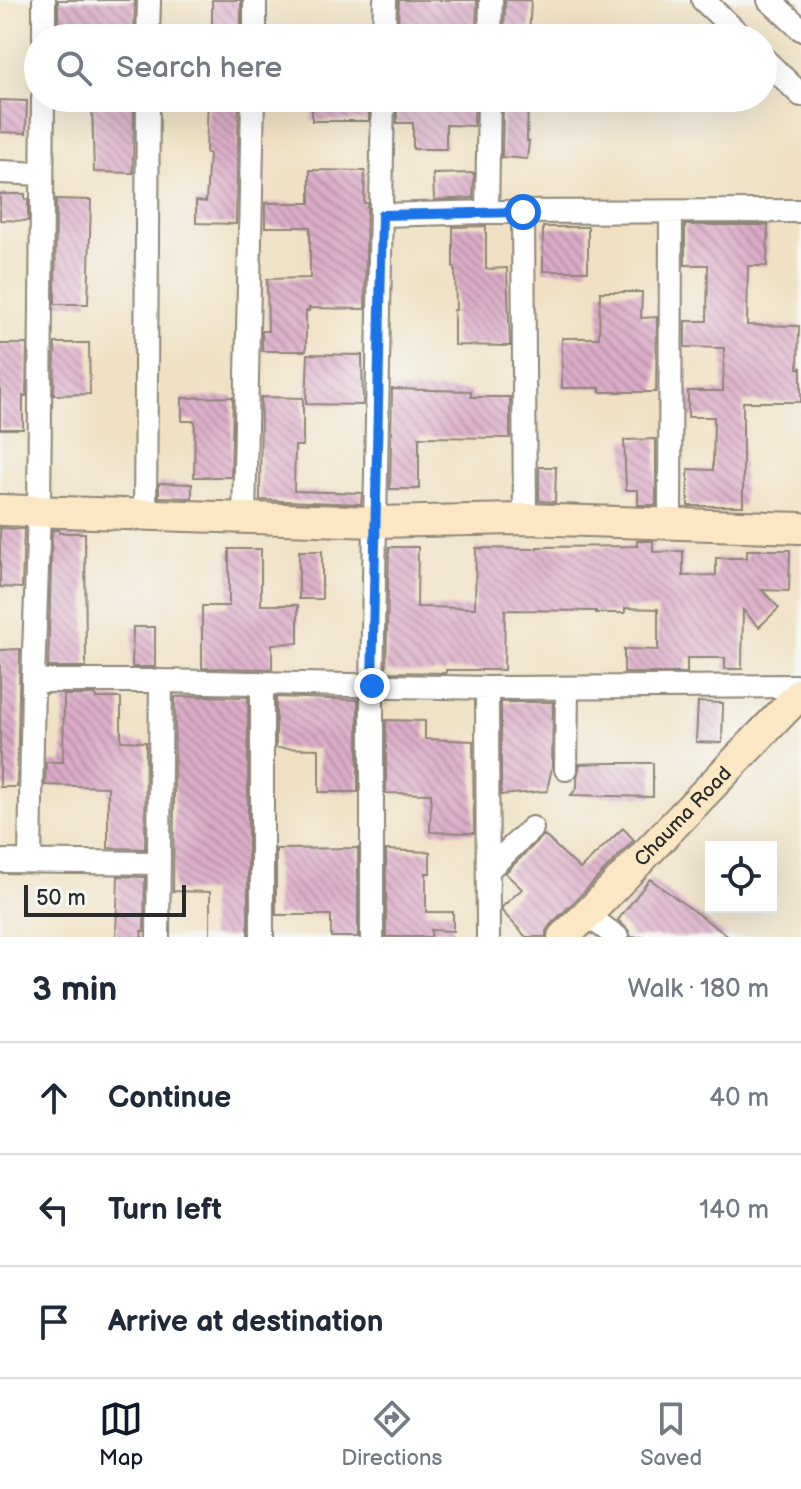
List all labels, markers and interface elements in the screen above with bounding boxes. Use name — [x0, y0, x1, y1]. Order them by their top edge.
search box — [24, 24, 777, 112]
icon: search — [52, 46, 96, 90]
text: Search here — [116, 50, 282, 86]
route start — [505, 194, 541, 230]
route end — [354, 668, 390, 704]
street label: Chauma Road — [630, 762, 737, 872]
map controls — [705, 841, 777, 913]
button: locate — [705, 841, 777, 913]
scale bar — [24, 881, 186, 917]
text: 50 m — [36, 885, 86, 912]
text: 3 min — [32, 969, 117, 1010]
text: Walk · 180 m — [628, 974, 769, 1005]
icon: ahead — [32, 1076, 76, 1120]
text: Continue — [108, 1080, 231, 1116]
text: 40 m — [709, 1083, 769, 1114]
icon: left — [32, 1188, 76, 1232]
text: Turn left — [108, 1192, 222, 1228]
text: 140 m — [699, 1195, 769, 1226]
icon: arrive — [32, 1300, 76, 1344]
text: Arrive at destination — [108, 1304, 384, 1340]
tab: Map — [99, 1397, 143, 1472]
tab: Directions — [341, 1397, 442, 1472]
tab: Saved — [640, 1397, 702, 1472]

